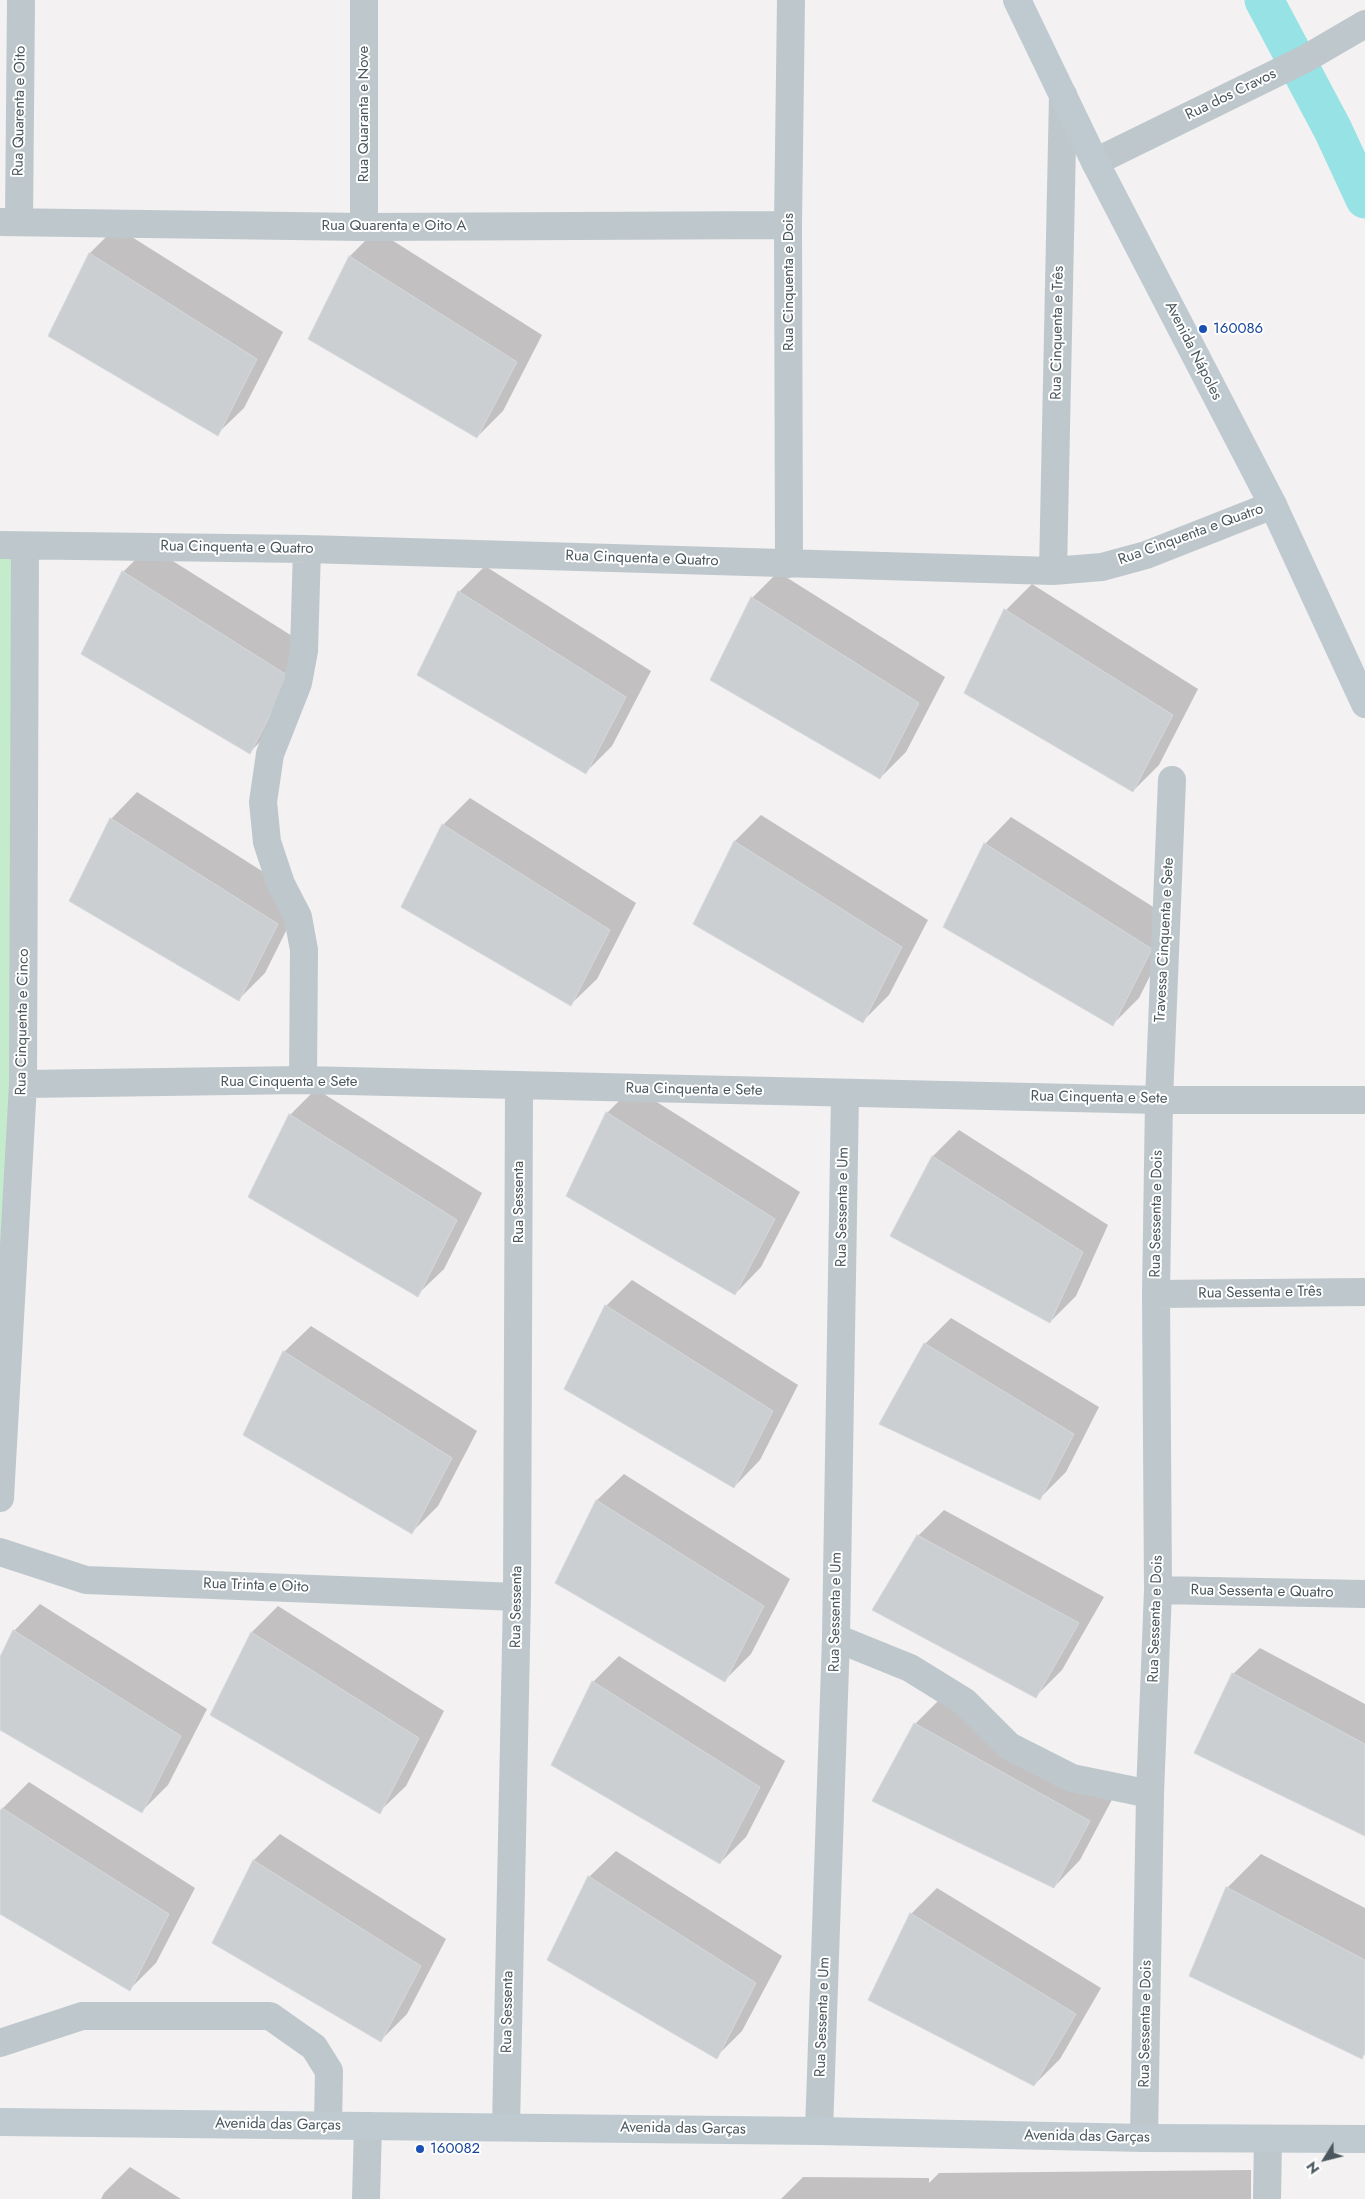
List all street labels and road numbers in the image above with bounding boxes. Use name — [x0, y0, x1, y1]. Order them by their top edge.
street label: Rua Quarenta e Oito — [10, 46, 30, 176]
street label: Rua Quaranta e Nove — [355, 46, 373, 182]
street label: Rua dos Cravos — [1183, 65, 1279, 125]
street label: Rua Cinquenta e Dois — [780, 213, 798, 351]
street label: Rua Quarenta e Oito A — [322, 217, 466, 235]
street label: Rua Cinquenta e Três — [1048, 266, 1068, 400]
street label: Avenida Nápoles — [1160, 299, 1226, 403]
street label: Rua Cinquenta e Quatro — [1116, 500, 1266, 570]
street label: Rua Cinquenta e Quatro — [160, 538, 314, 558]
street label: Rua Cinquenta e Quatro — [565, 547, 719, 571]
street label: Travessa Cinquenta e Sete — [1152, 857, 1178, 1023]
street label: Rua Cinquenta e Cinco — [13, 948, 33, 1096]
street label: Rua Cinquenta e Sete — [221, 1073, 357, 1091]
street label: Rua Cinquenta e Sete — [625, 1080, 763, 1100]
street label: Rua Cinquenta e Sete — [1030, 1088, 1168, 1108]
street label: Rua Sessenta e Um — [833, 1147, 853, 1267]
street label: Rua Sessenta e Dois — [1147, 1150, 1167, 1278]
street label: Rua Sessenta — [510, 1161, 528, 1243]
street label: Rua Sessenta e Três — [1198, 1283, 1322, 1303]
street label: Rua Sessenta e Um — [826, 1552, 846, 1672]
street label: Rua Sessenta e Dois — [1145, 1555, 1167, 1683]
street label: Rua Sessenta — [507, 1566, 527, 1648]
street label: Rua Trinta e Oito — [203, 1575, 309, 1597]
street label: Rua Sessenta e Quatro — [1190, 1582, 1334, 1602]
street label: Rua Sessenta e Um — [812, 1957, 834, 2077]
street label: Rua Sessenta e Dois — [1136, 1960, 1156, 2088]
street label: Rua Sessenta — [498, 1971, 518, 2053]
street label: Avenida das Garças — [215, 2115, 341, 2135]
street label: Avenida das Garças — [620, 2119, 746, 2139]
street label: Avenida das Garças — [1024, 2127, 1150, 2147]

